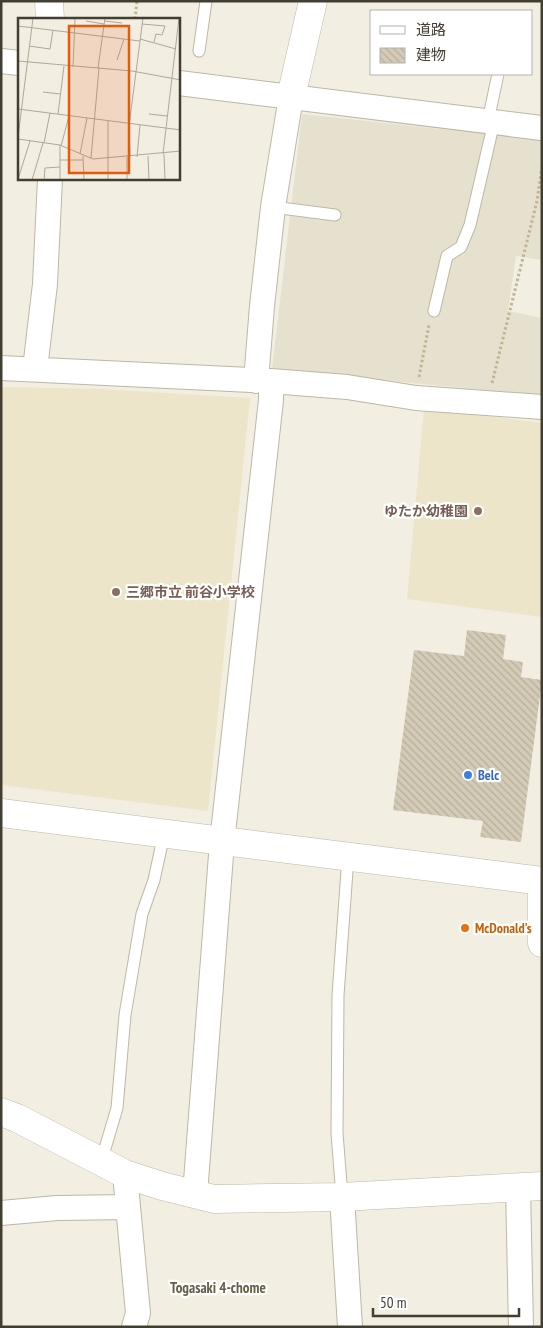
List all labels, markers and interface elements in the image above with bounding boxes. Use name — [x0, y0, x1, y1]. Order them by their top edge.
legend — [370, 10, 533, 75]
inset map — [18, 18, 180, 180]
text: 道路 — [416, 20, 446, 39]
text: 建物 — [416, 45, 446, 64]
place label: ゆたか幼稚園 — [384, 502, 468, 520]
marker: ゆたか幼稚園 — [472, 505, 484, 517]
place label: 三郷市立 前谷小学校 — [126, 583, 255, 601]
marker: 三郷市立 前谷小学校 — [110, 586, 122, 598]
place label: Belc — [478, 766, 499, 784]
marker: Belc — [462, 769, 474, 781]
place label: McDonald's — [475, 919, 532, 937]
marker: McDonald's — [459, 922, 471, 934]
district label: Togasaki 4-chome — [170, 1278, 266, 1297]
scale bar — [373, 1286, 519, 1318]
text: 50 m — [380, 1293, 406, 1312]

